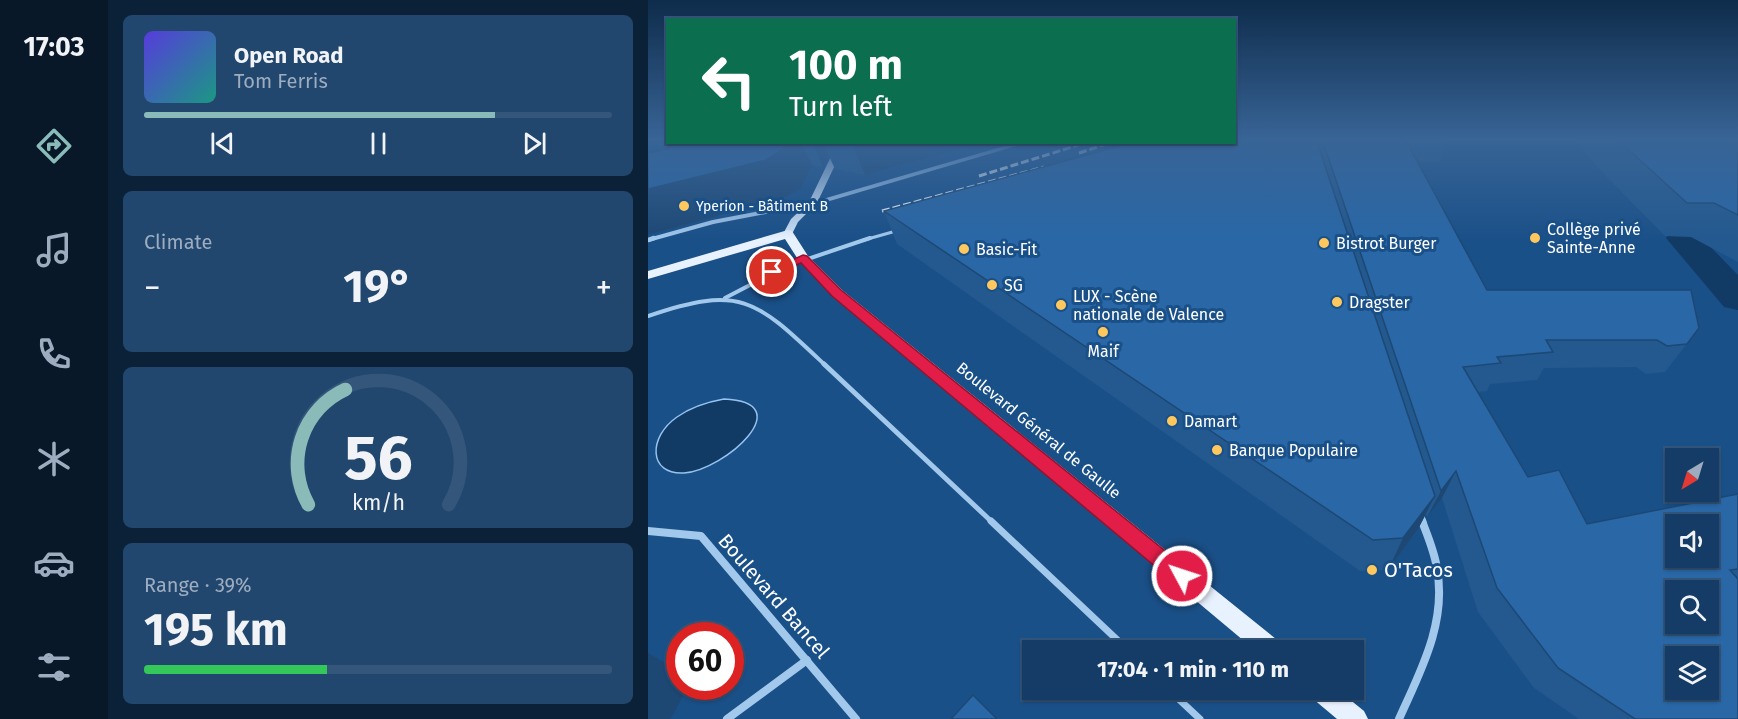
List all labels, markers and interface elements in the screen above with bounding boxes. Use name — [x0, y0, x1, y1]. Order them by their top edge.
text: 17:03 — [23, 31, 85, 63]
text: 100 m — [789, 40, 903, 90]
text: Open Road — [234, 42, 344, 69]
icon: left — [690, 42, 768, 120]
text: Tom Ferris — [234, 69, 328, 93]
text: Turn left — [789, 91, 892, 123]
icon: directions — [33, 125, 75, 167]
icon: previous — [206, 127, 239, 160]
icon: pause — [362, 127, 395, 160]
icon: next — [518, 127, 551, 160]
place label: Yperion - Bâtiment B — [696, 198, 828, 215]
marker: Yperion - Bâtiment B — [677, 199, 691, 213]
place label: Collège privé Sainte-Anne — [1547, 220, 1641, 257]
icon: music — [33, 229, 75, 271]
text: Climate — [144, 230, 212, 254]
marker: Collège privé Sainte-Anne — [1528, 231, 1542, 245]
place label: Bistrot Burger — [1336, 234, 1437, 253]
marker: Bistrot Burger — [1317, 236, 1331, 250]
place label: Basic-Fit — [976, 240, 1037, 259]
marker: Basic-Fit — [957, 242, 971, 256]
pin — [746, 246, 797, 297]
icon: arrive — [755, 255, 788, 288]
text: 19° — [343, 260, 413, 314]
text: − — [144, 268, 161, 308]
text: + — [596, 268, 612, 308]
place label: SG — [1004, 276, 1023, 295]
marker: SG — [985, 278, 999, 292]
place label: LUX - Scène nationale de Valence — [1073, 287, 1224, 324]
place label: Dragster — [1349, 293, 1410, 312]
marker: Dragster — [1330, 295, 1344, 309]
marker: LUX - Scène nationale de Valence — [1054, 298, 1068, 312]
marker: Maif — [1096, 325, 1110, 339]
icon: phone — [33, 333, 75, 375]
place label: Maif — [1087, 342, 1120, 361]
street label: Boulevard Général de Gaulle — [953, 358, 1125, 503]
place label: Damart — [1184, 412, 1237, 431]
marker: Damart — [1165, 414, 1179, 428]
text: 56 — [344, 421, 412, 496]
icon: climate — [33, 438, 75, 480]
place label: Banque Populaire — [1229, 441, 1358, 460]
marker: Banque Populaire — [1210, 443, 1224, 457]
north arrow — [1665, 448, 1719, 502]
map controls — [1665, 448, 1719, 700]
text: km/h — [351, 490, 405, 516]
button: sound — [1665, 514, 1719, 568]
street label: Boulevard Bancel — [713, 529, 835, 663]
icon: car — [33, 542, 75, 584]
position arrow — [1150, 544, 1214, 608]
place label: O'Tacos — [1384, 558, 1453, 582]
marker: O'Tacos — [1365, 563, 1379, 577]
text: Range · 39% — [144, 573, 252, 597]
button: search — [1665, 580, 1719, 634]
text: 195 km — [144, 603, 288, 657]
speed limit sign: 60 — [666, 622, 744, 700]
icon: filters — [33, 646, 75, 688]
button: layers — [1665, 646, 1719, 700]
text: 17:04 · 1 min · 110 m — [1097, 656, 1289, 683]

